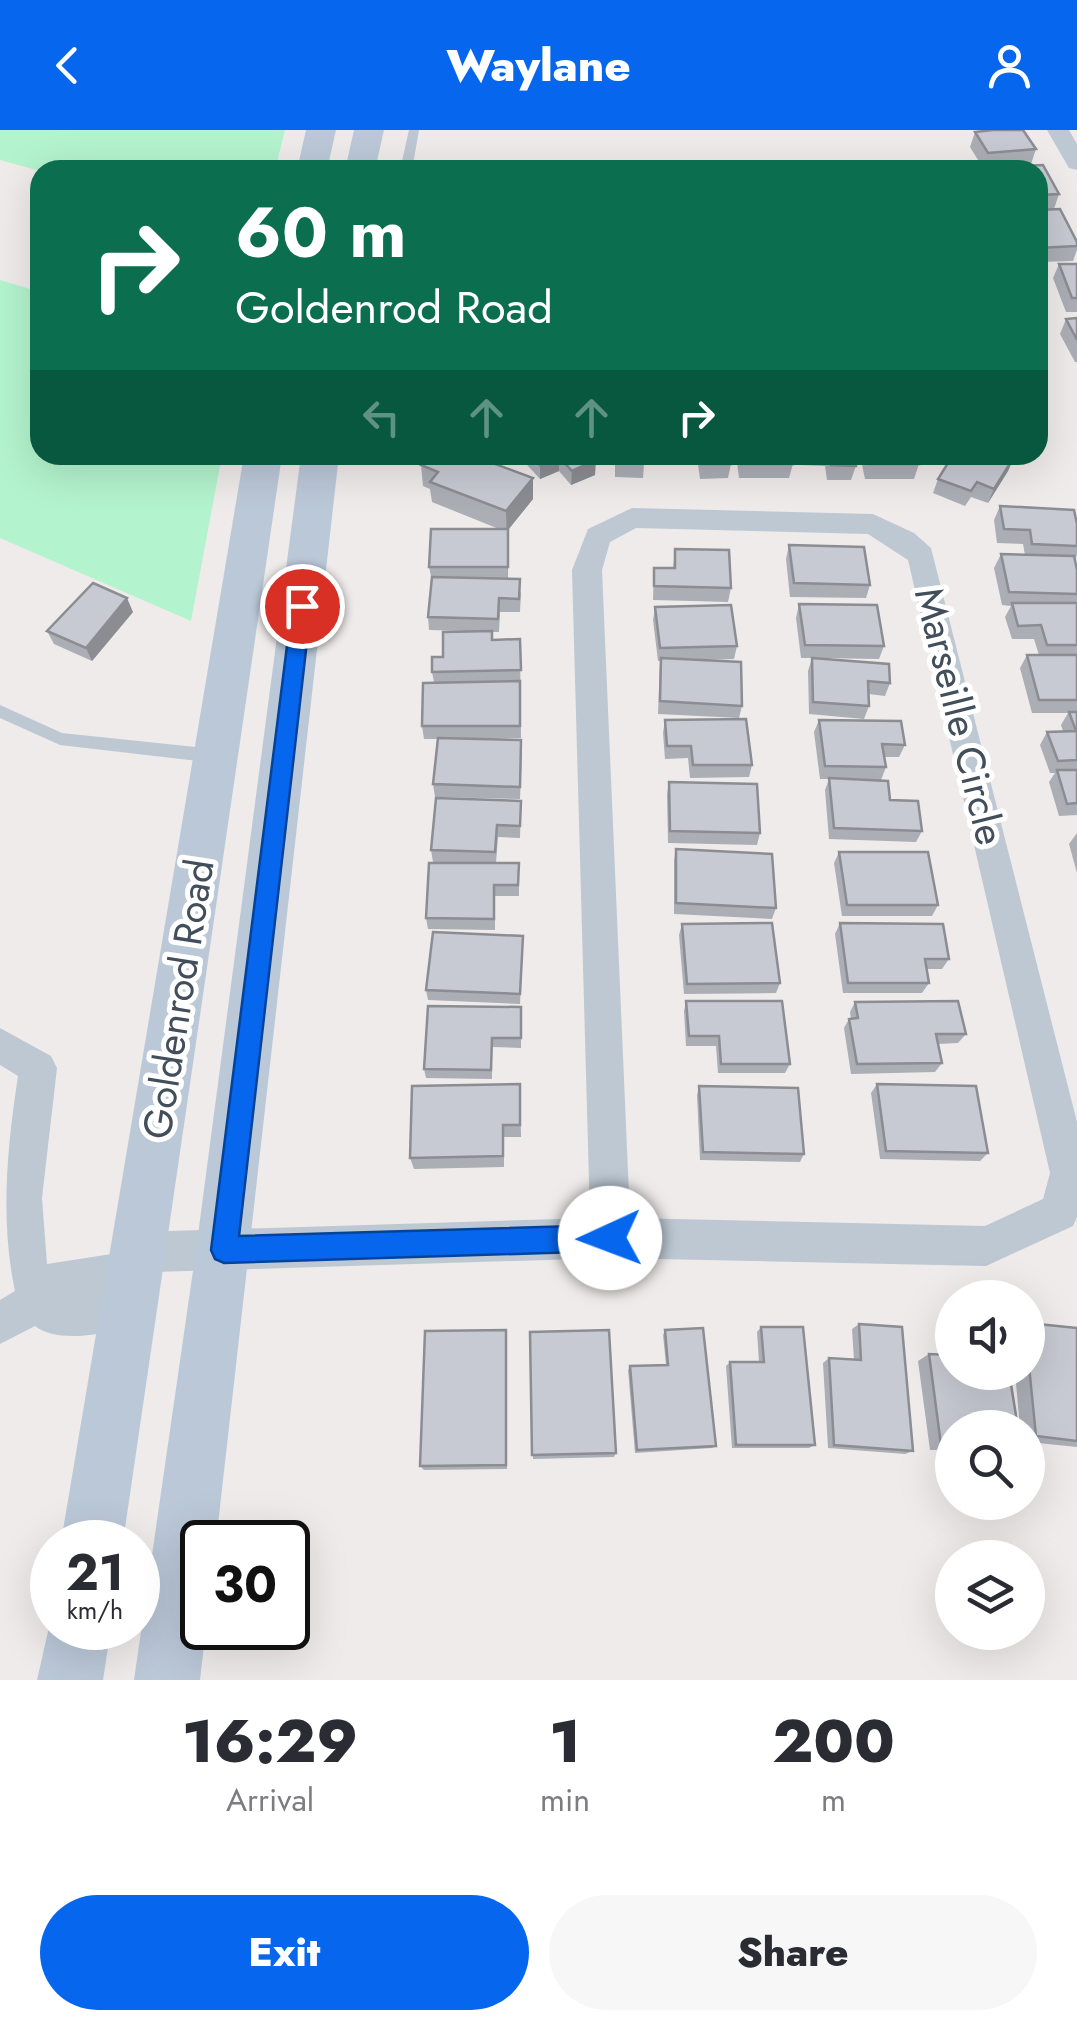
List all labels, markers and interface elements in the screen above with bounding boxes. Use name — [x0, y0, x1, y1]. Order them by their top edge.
text: Waylane — [446, 33, 631, 98]
icon: back — [40, 38, 95, 93]
icon: person — [982, 38, 1037, 93]
text: 60 m — [235, 182, 407, 283]
icon: right — [70, 200, 200, 330]
text: Goldenrod Road — [235, 275, 553, 340]
icon: left — [354, 390, 409, 445]
icon: ahead — [459, 390, 514, 445]
icon: ahead — [564, 390, 619, 445]
icon: right — [669, 390, 724, 445]
pin — [260, 564, 345, 649]
icon: arrive — [275, 579, 330, 634]
street label: Marseille Circle — [900, 581, 1020, 851]
street label: Goldenrod Road — [127, 855, 229, 1143]
position arrow — [558, 1186, 662, 1290]
map controls — [935, 1280, 1045, 1650]
button: sound — [935, 1280, 1045, 1390]
button: search — [935, 1410, 1045, 1520]
speed limit sign: 30 — [180, 1520, 310, 1650]
text: 21 — [66, 1536, 124, 1609]
button: layers — [935, 1540, 1045, 1650]
text: km/h — [67, 1592, 123, 1628]
text: 16:29 — [182, 1698, 358, 1785]
text: 1 — [549, 1698, 581, 1785]
text: 200 — [772, 1698, 895, 1785]
text: Arrival — [226, 1777, 314, 1823]
text: min — [540, 1777, 590, 1823]
text: m — [821, 1777, 846, 1823]
button: Exit — [40, 1895, 529, 2010]
button: Share — [549, 1895, 1037, 2010]

